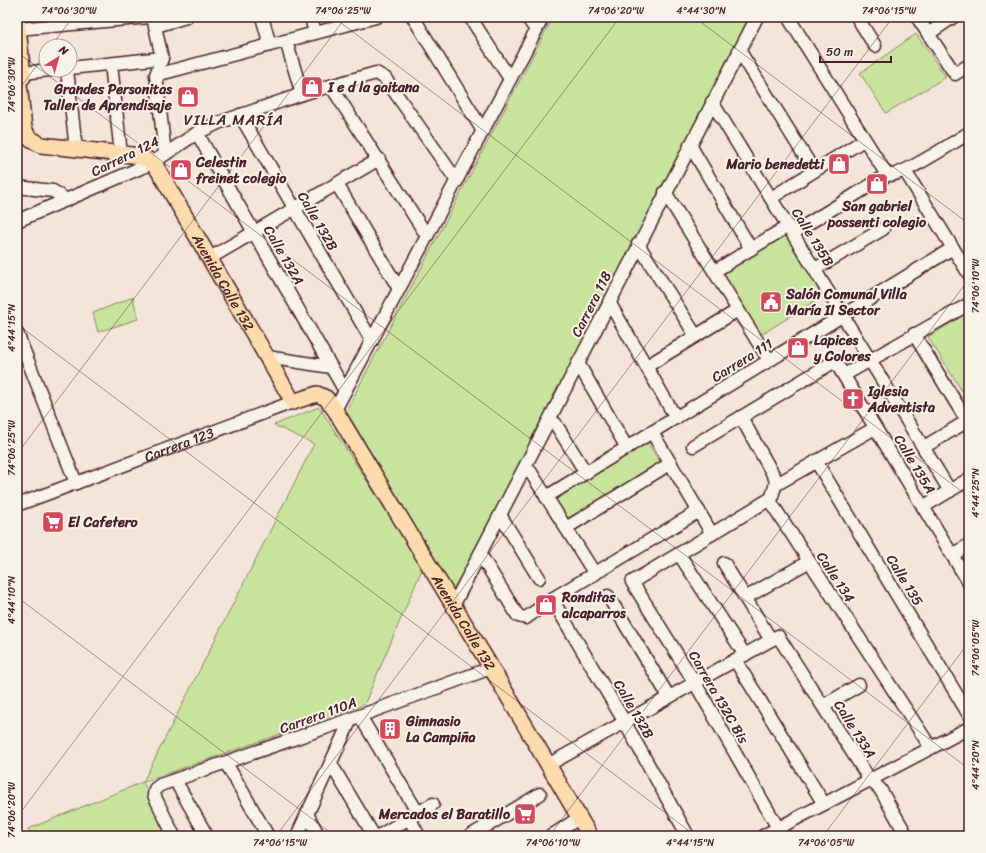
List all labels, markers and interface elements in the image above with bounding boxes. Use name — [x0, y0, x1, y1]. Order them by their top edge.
text: 74°06'30"W — [41, 2, 97, 20]
text: 74°06'25"W — [315, 2, 371, 20]
text: 74°06'20"W — [588, 2, 644, 20]
text: 4°44'30"N — [676, 2, 726, 20]
text: 74°06'15"W — [862, 2, 916, 20]
north arrow — [38, 38, 78, 78]
scale bar — [820, 38, 891, 64]
text: N — [54, 40, 73, 61]
text: 50 m — [826, 41, 853, 63]
text: 74°06'30"W — [3, 57, 21, 113]
shop icon: I e d la gaitana — [299, 74, 325, 100]
place label: I e d la gaitana — [327, 75, 420, 100]
place label: Grandes Personitas Taller de Aprendisaje — [43, 77, 173, 118]
shop icon: Grandes Personitas Taller de Aprendisaje — [175, 84, 201, 110]
district label: VILLA MARÍA — [184, 107, 284, 133]
street label: Carrera 124 — [87, 129, 164, 184]
place label: Celestin freinet colegio — [195, 150, 287, 191]
shop icon: Mario benedetti — [826, 151, 852, 177]
place label: Mario benedetti — [725, 152, 825, 177]
shop icon: Celestin freinet colegio — [168, 157, 194, 183]
shop icon: San gabriel possenti colegio — [864, 171, 890, 197]
street label: Calle 132B — [290, 187, 345, 256]
place label: San gabriel possenti colegio — [827, 194, 927, 235]
street label: Calle 135B — [785, 203, 841, 272]
street label: Calle 132A — [256, 221, 311, 290]
street label: Avenida Calle 132 — [184, 228, 261, 336]
text: 74°06'10"W — [967, 258, 985, 313]
street label: Carrera 118 — [564, 266, 619, 342]
place label: Salón Comunal Villa María II Sector — [785, 282, 908, 323]
public building icon: Salón Comunal Villa María II Sector — [758, 289, 784, 315]
text: 4°44'15"N — [3, 304, 21, 352]
place label: Lapices y Colores — [813, 328, 871, 369]
street label: Carrera 111 — [706, 332, 778, 389]
shop icon: Lapices y Colores — [785, 335, 811, 361]
place label: Iglesia Adventista — [867, 379, 936, 420]
church icon: Iglesia Adventista — [840, 386, 866, 412]
text: 74°06'25"W — [3, 420, 21, 476]
street label: Carrera 123 — [141, 420, 218, 469]
street label: Calle 135A — [887, 430, 942, 499]
text: 4°44'25"N — [967, 468, 985, 518]
supermarket icon: El Cafetero — [40, 509, 66, 535]
place label: El Cafetero — [68, 510, 139, 535]
street label: Calle 134 — [810, 547, 862, 608]
street label: Calle 135 — [879, 549, 930, 611]
street label: Avenida Calle 132 — [424, 569, 502, 675]
text: 4°44'10"N — [3, 576, 21, 624]
place label: Ronditas alcaparros — [561, 585, 626, 626]
shop icon: Ronditas alcaparros — [533, 592, 559, 618]
text: 74°06'05"W — [967, 620, 985, 676]
street label: Carrera 132C Bis — [682, 646, 756, 749]
street label: Calle 132B — [606, 675, 661, 744]
street label: Carrera 110A — [276, 690, 360, 741]
street label: Calle 133A — [827, 695, 882, 764]
place label: Gimnasio La Campiña — [405, 709, 475, 750]
building icon: Gimnasio La Campiña — [377, 716, 403, 742]
text: 4°44'20"N — [967, 740, 985, 790]
text: 74°06'20"W — [3, 782, 21, 838]
supermarket icon: Mercados el Baratillo — [512, 801, 538, 827]
place label: Mercados el Baratillo — [378, 802, 511, 827]
text: 74°06'15"W — [253, 834, 307, 852]
text: 74°06'10"W — [526, 834, 581, 852]
text: 4°44'15"N — [666, 834, 714, 852]
text: 74°06'05"W — [798, 834, 854, 852]

